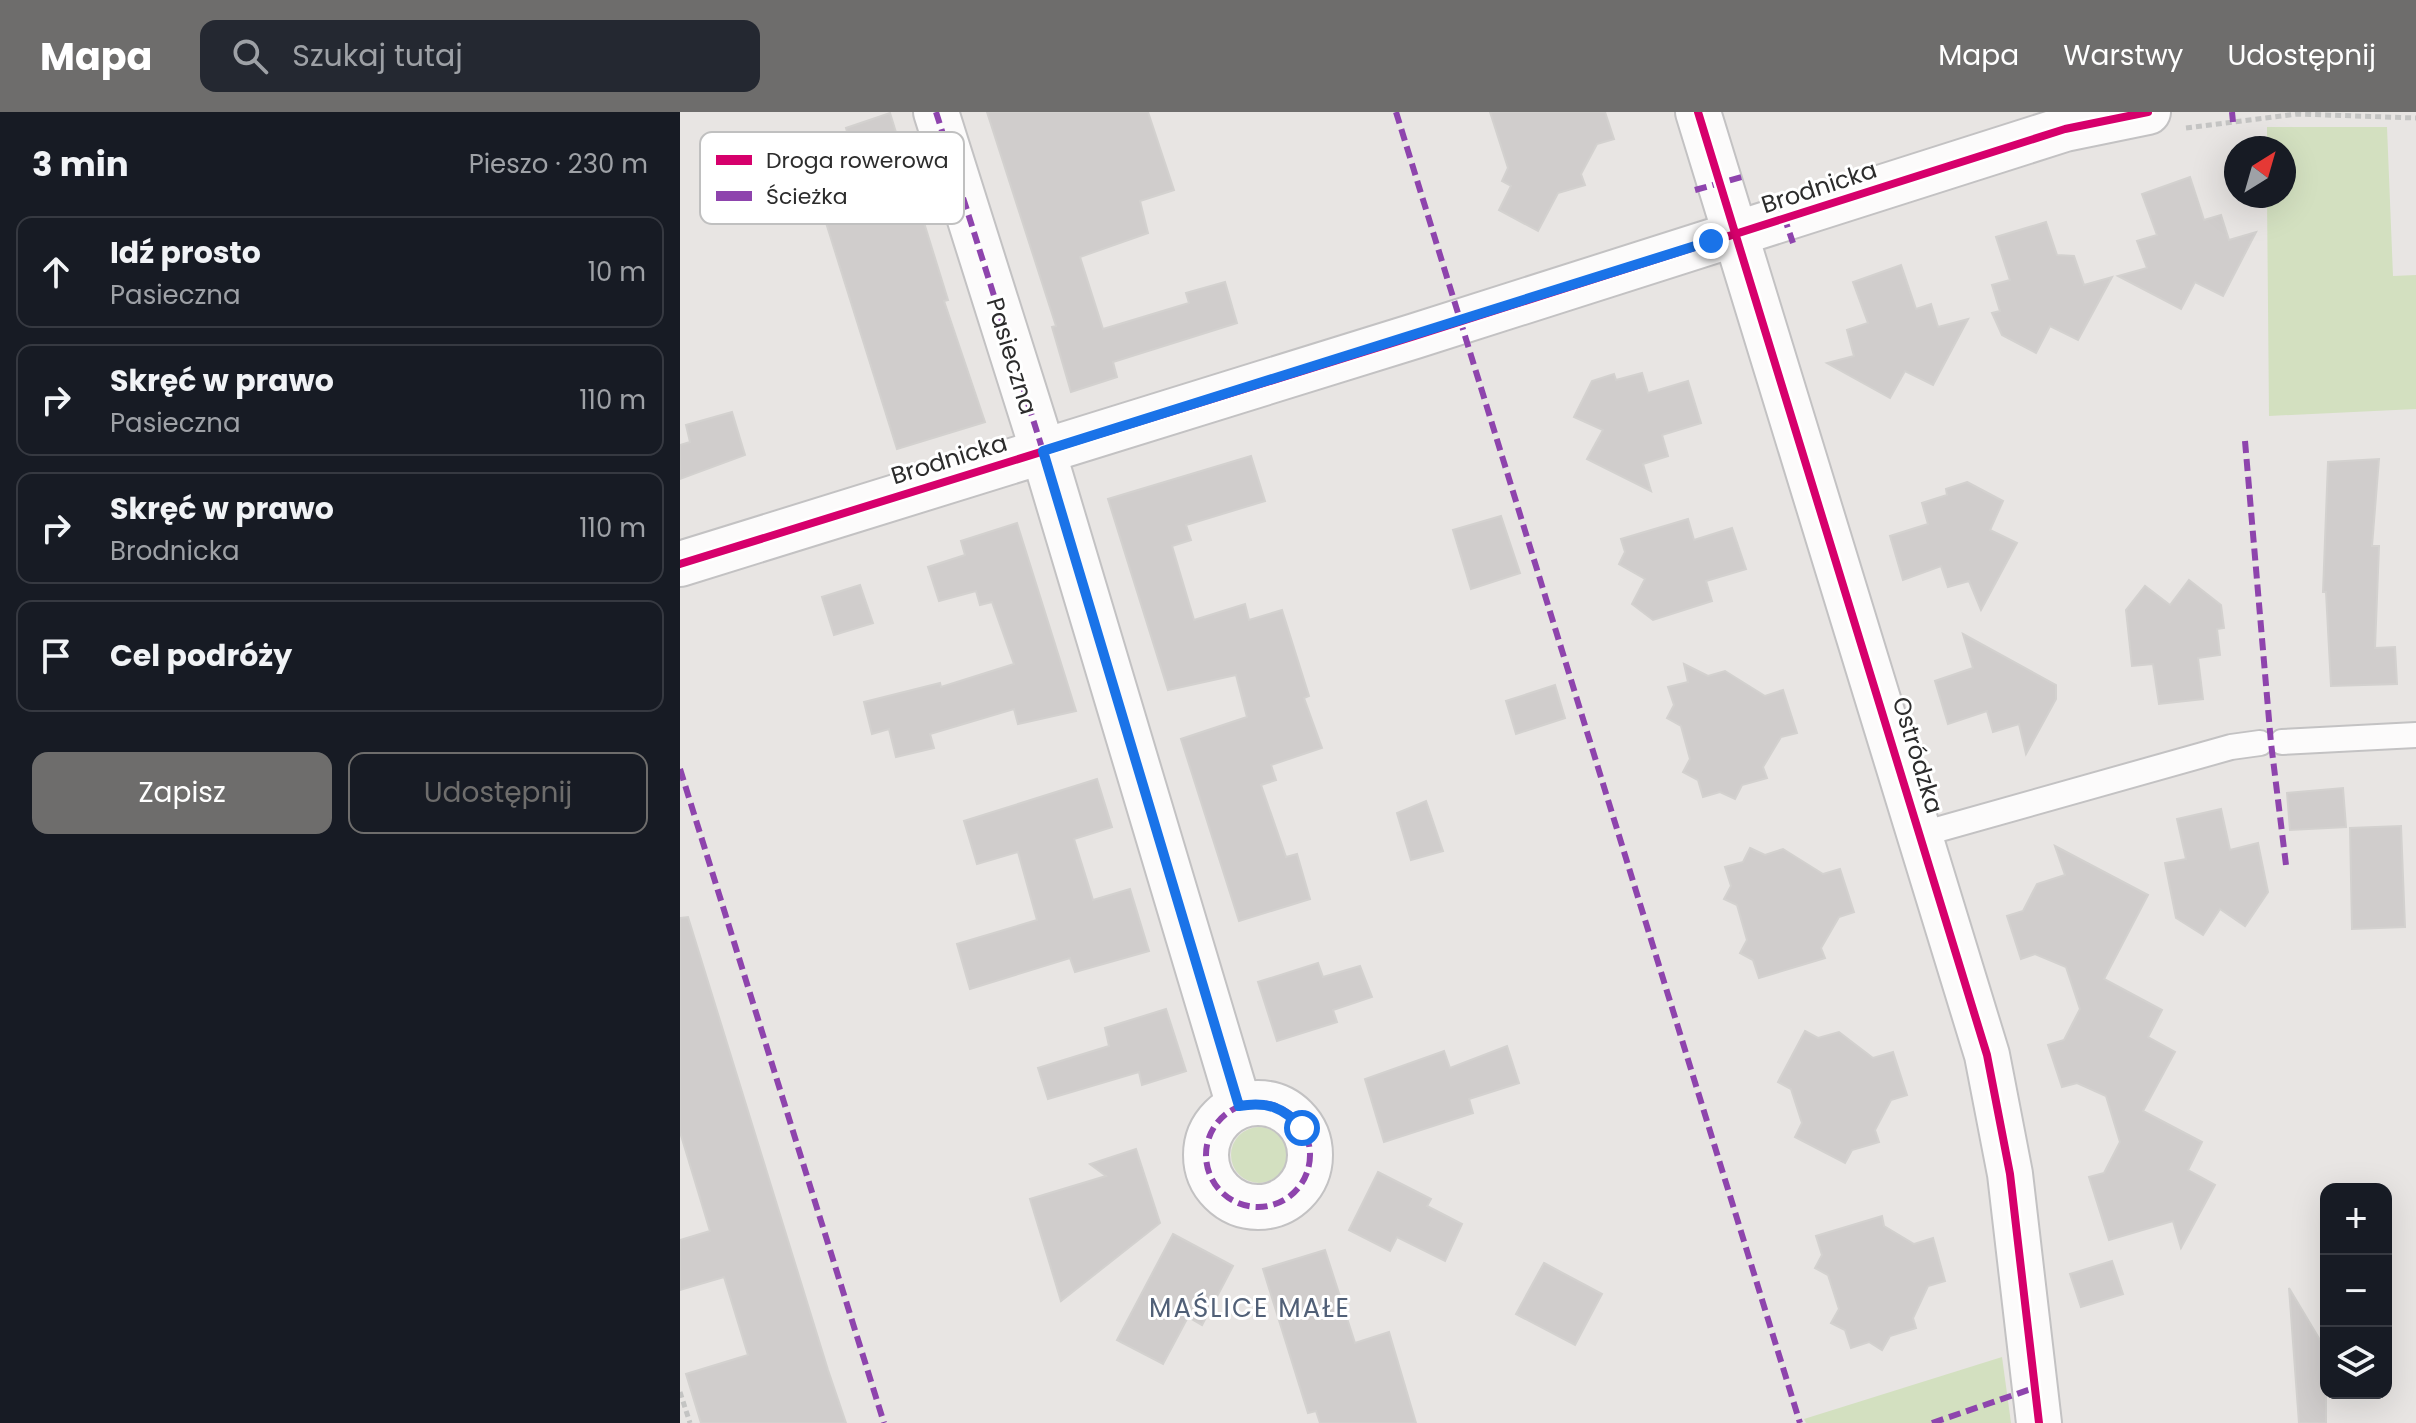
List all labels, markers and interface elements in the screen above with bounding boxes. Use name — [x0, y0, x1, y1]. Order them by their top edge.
search box — [200, 20, 760, 92]
text: Mapa — [40, 30, 152, 83]
icon: search — [228, 34, 272, 78]
text: Szukaj tutaj — [292, 34, 463, 77]
text: Mapa — [1938, 36, 2019, 75]
text: Warstwy — [2063, 36, 2183, 75]
text: Udostępnij — [2227, 36, 2376, 75]
legend — [700, 132, 964, 224]
north arrow — [2224, 136, 2296, 208]
text: 3 min — [32, 140, 129, 188]
text: Droga rowerowa — [766, 145, 949, 176]
text: Pieszo · 230 m — [469, 146, 648, 182]
street label: Brodnicka — [1757, 153, 1881, 221]
text: Ścieżka — [766, 181, 848, 212]
route end — [1693, 223, 1729, 259]
text: Idź prosto — [110, 231, 261, 274]
icon: ahead — [34, 250, 78, 294]
text: 10 m — [588, 254, 646, 290]
text: Pasieczna — [110, 277, 241, 313]
street label: Pasieczna — [979, 294, 1045, 418]
text: Skręć w prawo — [110, 359, 334, 402]
icon: right — [34, 378, 78, 422]
text: 110 m — [579, 382, 646, 418]
text: Pasieczna — [110, 405, 241, 441]
street label: Brodnicka — [887, 426, 1011, 492]
text: Skręć w prawo — [110, 487, 334, 530]
icon: right — [34, 506, 78, 550]
text: 110 m — [579, 510, 646, 546]
text: Brodnicka — [110, 533, 240, 569]
icon: arrive — [34, 634, 78, 678]
text: Cel podróży — [110, 634, 292, 677]
street label: Ostródzka — [1885, 693, 1951, 817]
button: Zapisz — [32, 752, 332, 834]
button: Udostępnij — [348, 752, 648, 834]
route start — [1284, 1110, 1320, 1146]
map controls — [2320, 1183, 2392, 1399]
button: + — [2320, 1183, 2392, 1255]
button: − — [2320, 1255, 2392, 1327]
district label: MAŚLICE MAŁE — [1149, 1290, 1351, 1326]
button: layers — [2320, 1327, 2392, 1399]

